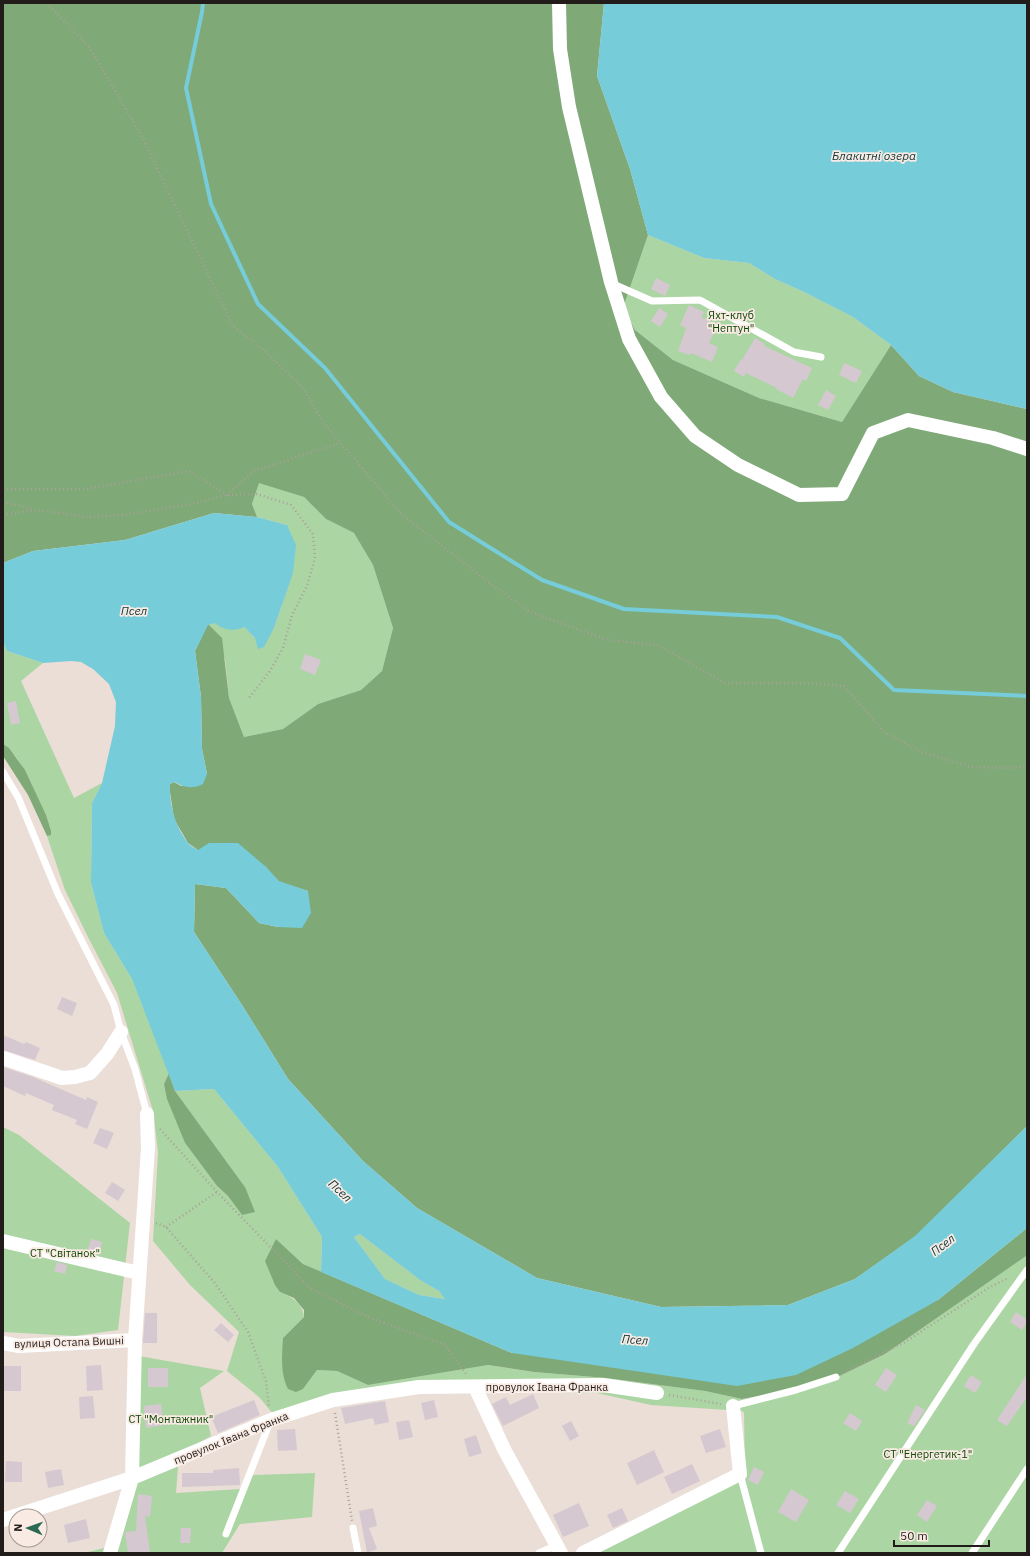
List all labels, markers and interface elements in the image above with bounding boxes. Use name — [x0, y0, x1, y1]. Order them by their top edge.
water label: Блакитні озера — [832, 148, 916, 163]
park label: Яхт-клуб "Нептун" — [708, 308, 754, 335]
water label: Псел — [121, 603, 148, 618]
water label: Псел — [326, 1176, 356, 1206]
water label: Псел — [928, 1230, 958, 1259]
park label: СТ "Світанок" — [30, 1246, 100, 1260]
water label: Псел — [621, 1331, 649, 1348]
street label: вулиця Остапа Вишні — [14, 1333, 124, 1351]
street label: провулок Івана Франка — [486, 1380, 608, 1394]
street label: провулок Івана Франка — [172, 1409, 290, 1467]
park label: СТ "Монтажник" — [129, 1412, 213, 1426]
park label: СТ "Енергетик-1" — [884, 1447, 972, 1461]
north arrow — [8, 1508, 48, 1548]
scale bar — [894, 1522, 989, 1548]
text: N — [11, 1523, 25, 1532]
text: 50 m — [900, 1528, 928, 1543]

